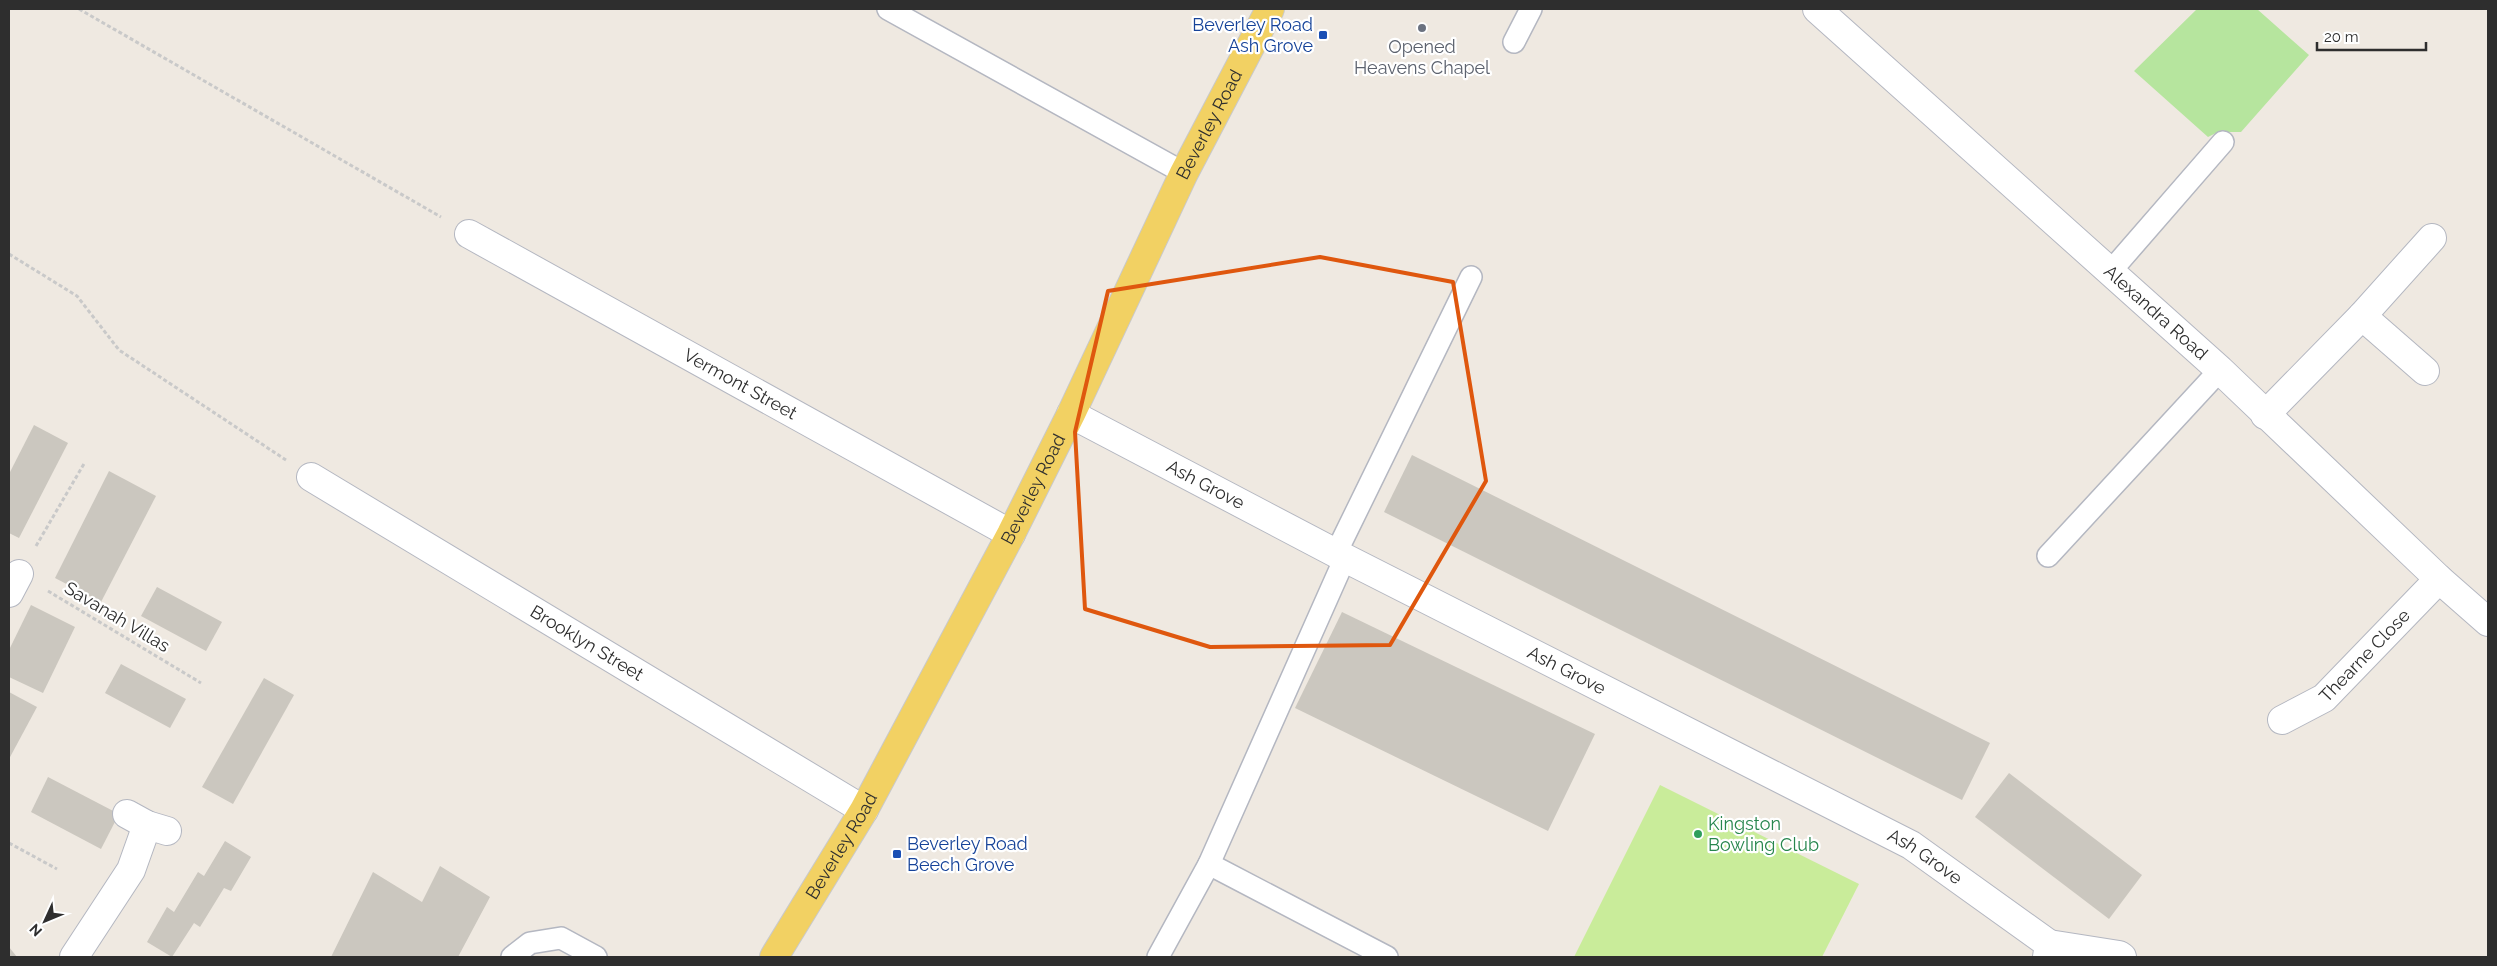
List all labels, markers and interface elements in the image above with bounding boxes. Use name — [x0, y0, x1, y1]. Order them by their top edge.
place label: Beverley Road Ash Grove — [1192, 14, 1313, 56]
scale bar — [2317, 20, 2426, 52]
marker: Opened Heavens Chapel — [1416, 22, 1428, 34]
text: 20 m — [2324, 28, 2359, 46]
marker: Beverley Road Ash Grove — [1317, 29, 1329, 41]
place label: Opened Heavens Chapel — [1354, 36, 1490, 78]
street label: Beverley Road — [1172, 66, 1246, 183]
street label: Alexandra Road — [2100, 260, 2212, 364]
street label: Vermont Street — [680, 344, 801, 423]
street label: Beverley Road — [996, 430, 1069, 548]
street label: Ash Grove — [1163, 455, 1249, 514]
street label: Savanah Villas — [61, 577, 174, 656]
street label: Brooklyn Street — [527, 601, 648, 685]
street label: Thearne Close — [2315, 604, 2414, 706]
street label: Ash Grove — [1524, 641, 1610, 699]
street label: Beverley Road — [801, 789, 881, 903]
place label: Kingston Bowling Club — [1708, 813, 1819, 855]
street label: Ash Grove — [1884, 824, 1967, 889]
marker: Kingston Bowling Club — [1692, 828, 1704, 840]
place label: Beverley Road Beech Grove — [907, 833, 1028, 875]
marker: Beverley Road Beech Grove — [891, 848, 903, 860]
north arrow — [20, 896, 70, 946]
text: N — [26, 921, 45, 939]

